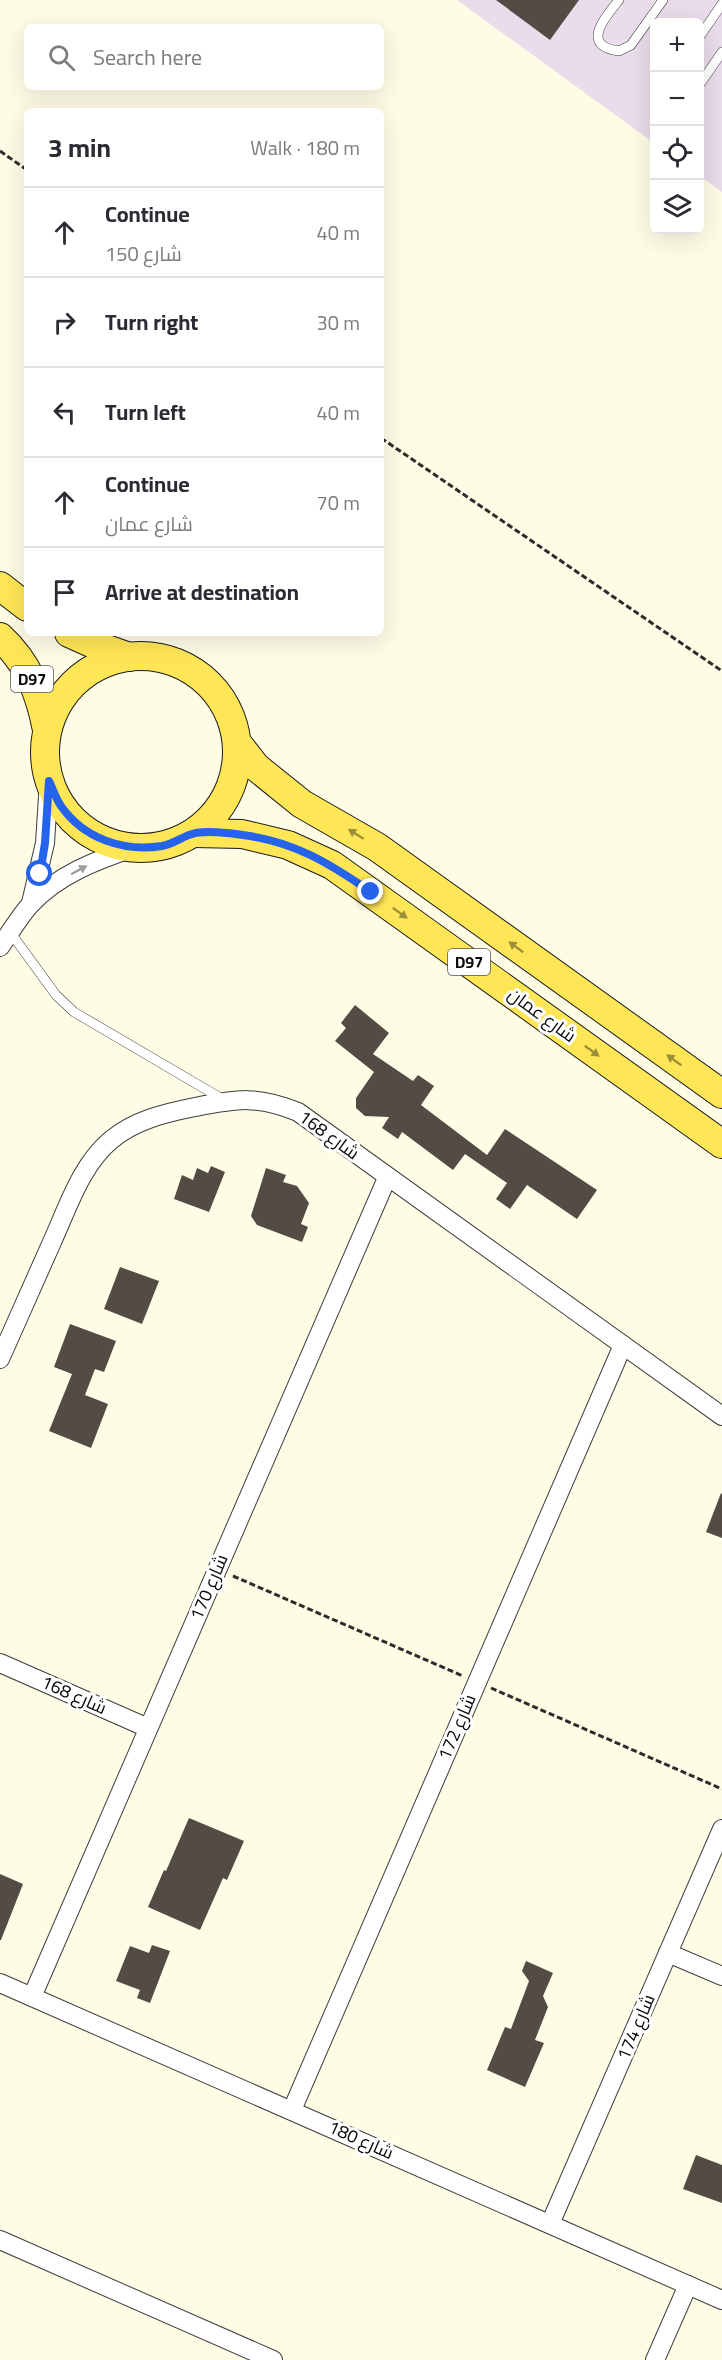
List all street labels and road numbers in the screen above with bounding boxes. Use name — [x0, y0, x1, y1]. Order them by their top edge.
road number: D97 — [11, 666, 53, 692]
road number: D97 — [448, 949, 490, 975]
street label: شارع عمان — [501, 978, 584, 1051]
street label: شارع 168 — [292, 1101, 367, 1168]
street label: شارع 170 — [180, 1549, 237, 1625]
street label: شارع 168 — [36, 1665, 112, 1724]
street label: شارع 172 — [428, 1689, 485, 1765]
street label: شارع 174 — [607, 1989, 664, 2065]
street label: شارع 180 — [323, 2110, 399, 2169]

